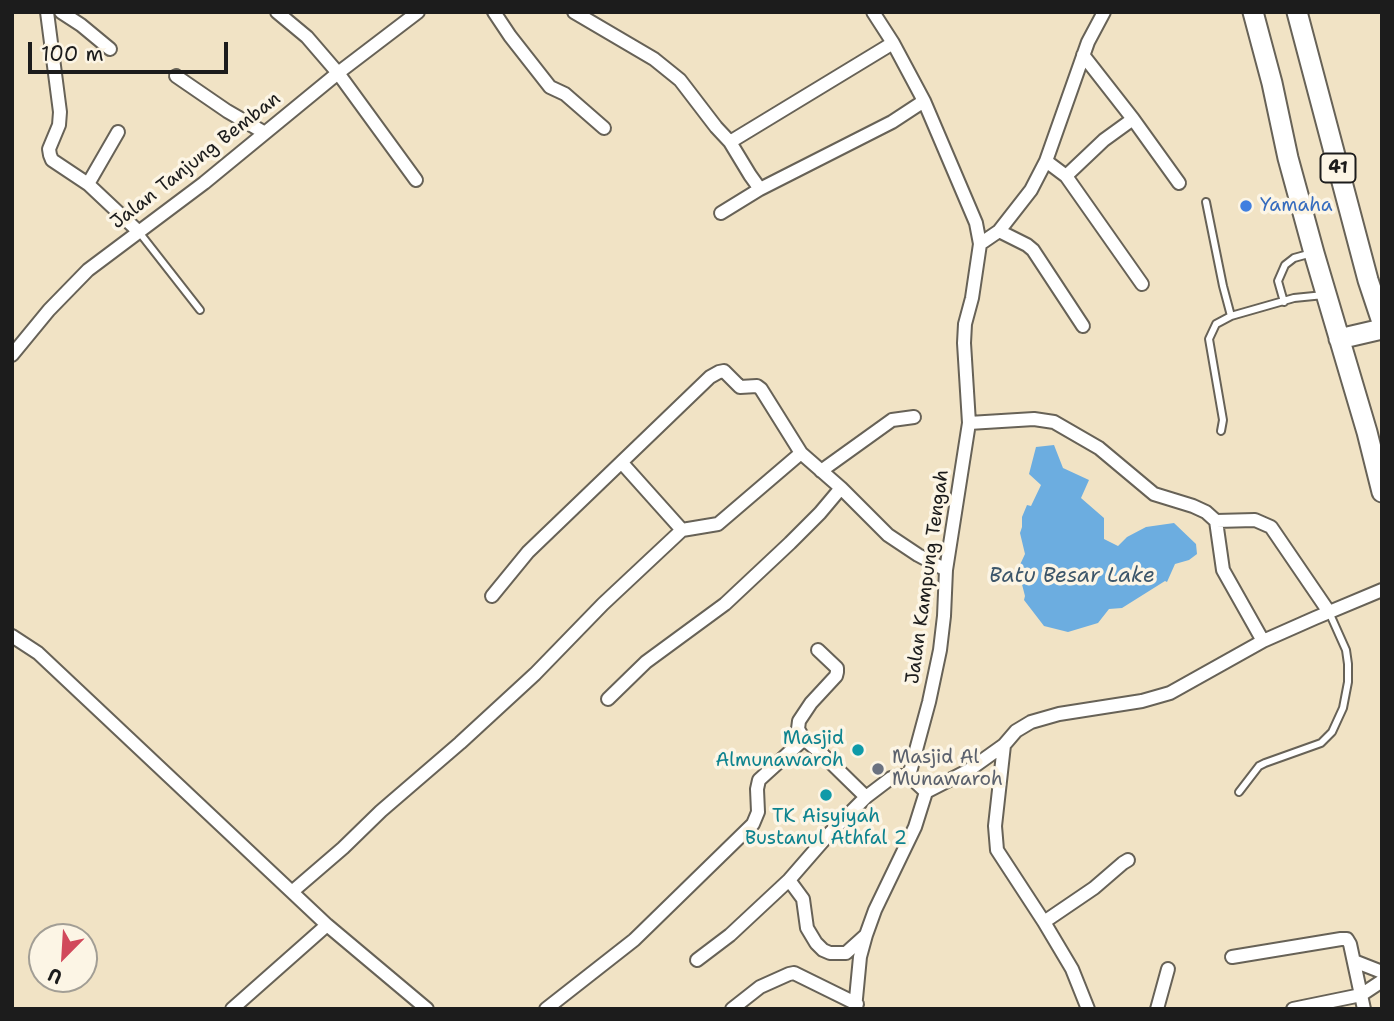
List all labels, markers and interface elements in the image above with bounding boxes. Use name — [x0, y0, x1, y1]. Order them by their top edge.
scale bar — [32, 28, 231, 72]
text: 100 m — [41, 40, 104, 68]
street label: Jalan Tanjung Bemban — [107, 88, 285, 234]
road number: 41 — [1320, 154, 1356, 182]
place label: Yamaha — [1260, 195, 1333, 217]
marker: Yamaha — [1238, 198, 1254, 214]
street label: Jalan Kampung Tengah — [902, 468, 954, 686]
water label: Batu Besar Lake — [989, 564, 1155, 590]
place label: Masjid Almunawaroh — [715, 728, 844, 772]
marker: Masjid Almunawaroh — [850, 742, 866, 758]
place label: Masjid Al Munawaroh — [892, 747, 1003, 791]
marker: Masjid Al Munawaroh — [870, 761, 886, 777]
marker: TK Aisyiyah Bustanul Athfal 2 — [818, 787, 834, 803]
place label: TK Aisyiyah Bustanul Athfal 2 — [745, 806, 907, 850]
north arrow — [28, 923, 98, 993]
text: U — [44, 962, 66, 990]

